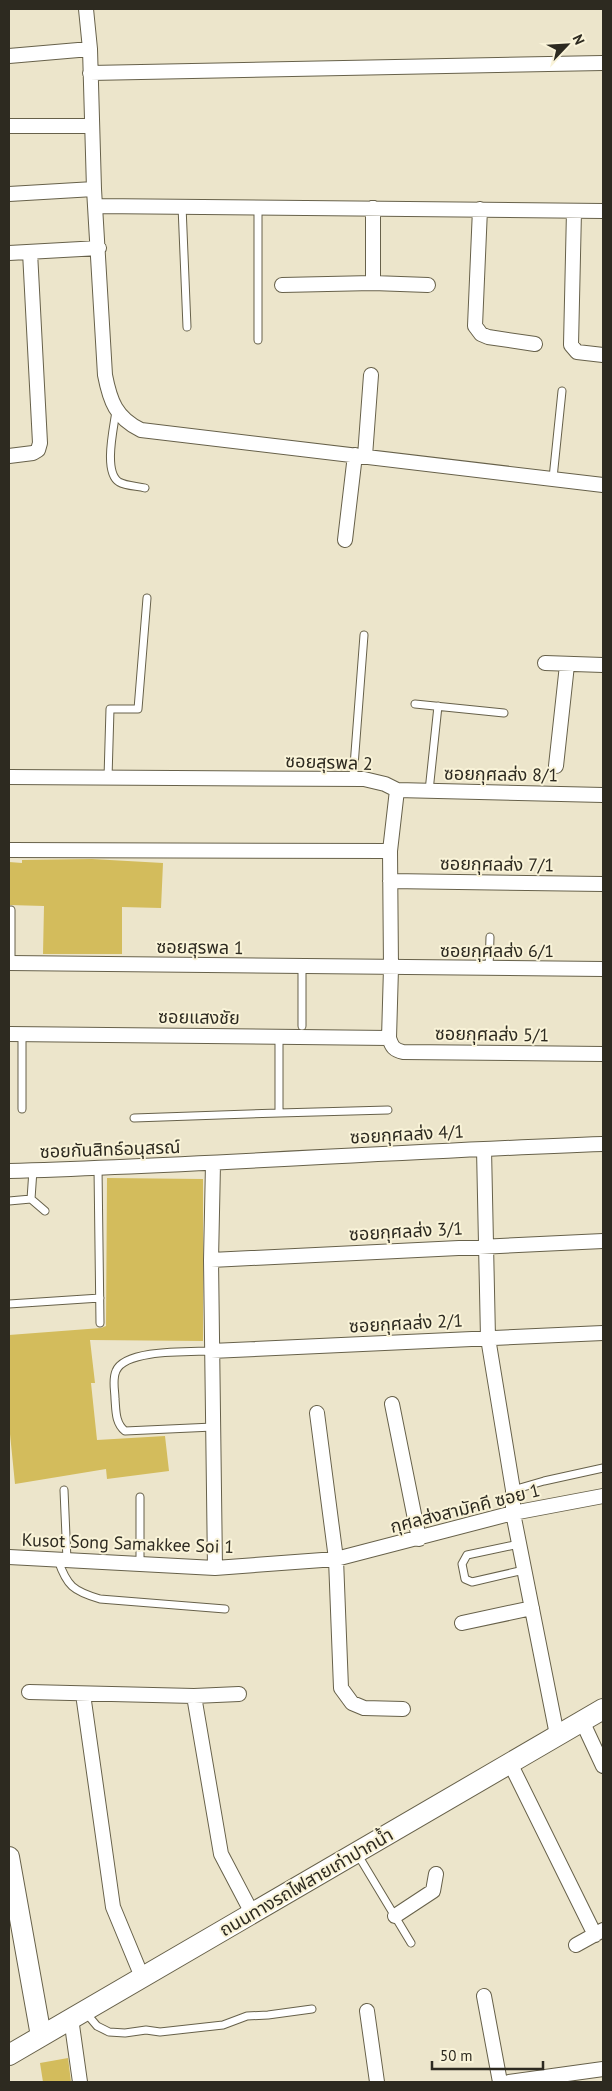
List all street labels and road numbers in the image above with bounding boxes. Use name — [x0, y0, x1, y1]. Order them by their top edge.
street label: ซอยสุรพล 2 — [285, 749, 373, 775]
street label: ซอยกุศลส่ง 8/1 — [444, 762, 558, 786]
street label: ซอยกุศลส่ง 7/1 — [440, 852, 554, 876]
street label: ซอยสุรพล 1 — [156, 935, 244, 959]
street label: ซอยกุศลส่ง 6/1 — [440, 939, 554, 962]
street label: ซอยแสงชัย — [158, 1005, 240, 1029]
street label: ซอยกุศลส่ง 5/1 — [435, 1022, 549, 1046]
street label: ซอยกุศลส่ง 4/1 — [349, 1120, 465, 1148]
street label: ซอยกันสิทธ์อนุสรณ์ — [39, 1135, 181, 1163]
street label: ซอยกุศลส่ง 3/1 — [348, 1217, 464, 1245]
street label: ซอยกุศลส่ง 2/1 — [348, 1309, 464, 1337]
street label: กุศลส่งสามัคคี ซอย 1 — [388, 1478, 542, 1538]
street label: Kusot Song Samakkee Soi 1 — [21, 1528, 235, 1558]
street label: ถนนทางรถไฟสายเก่าปากน้ำ — [214, 1822, 397, 1941]

